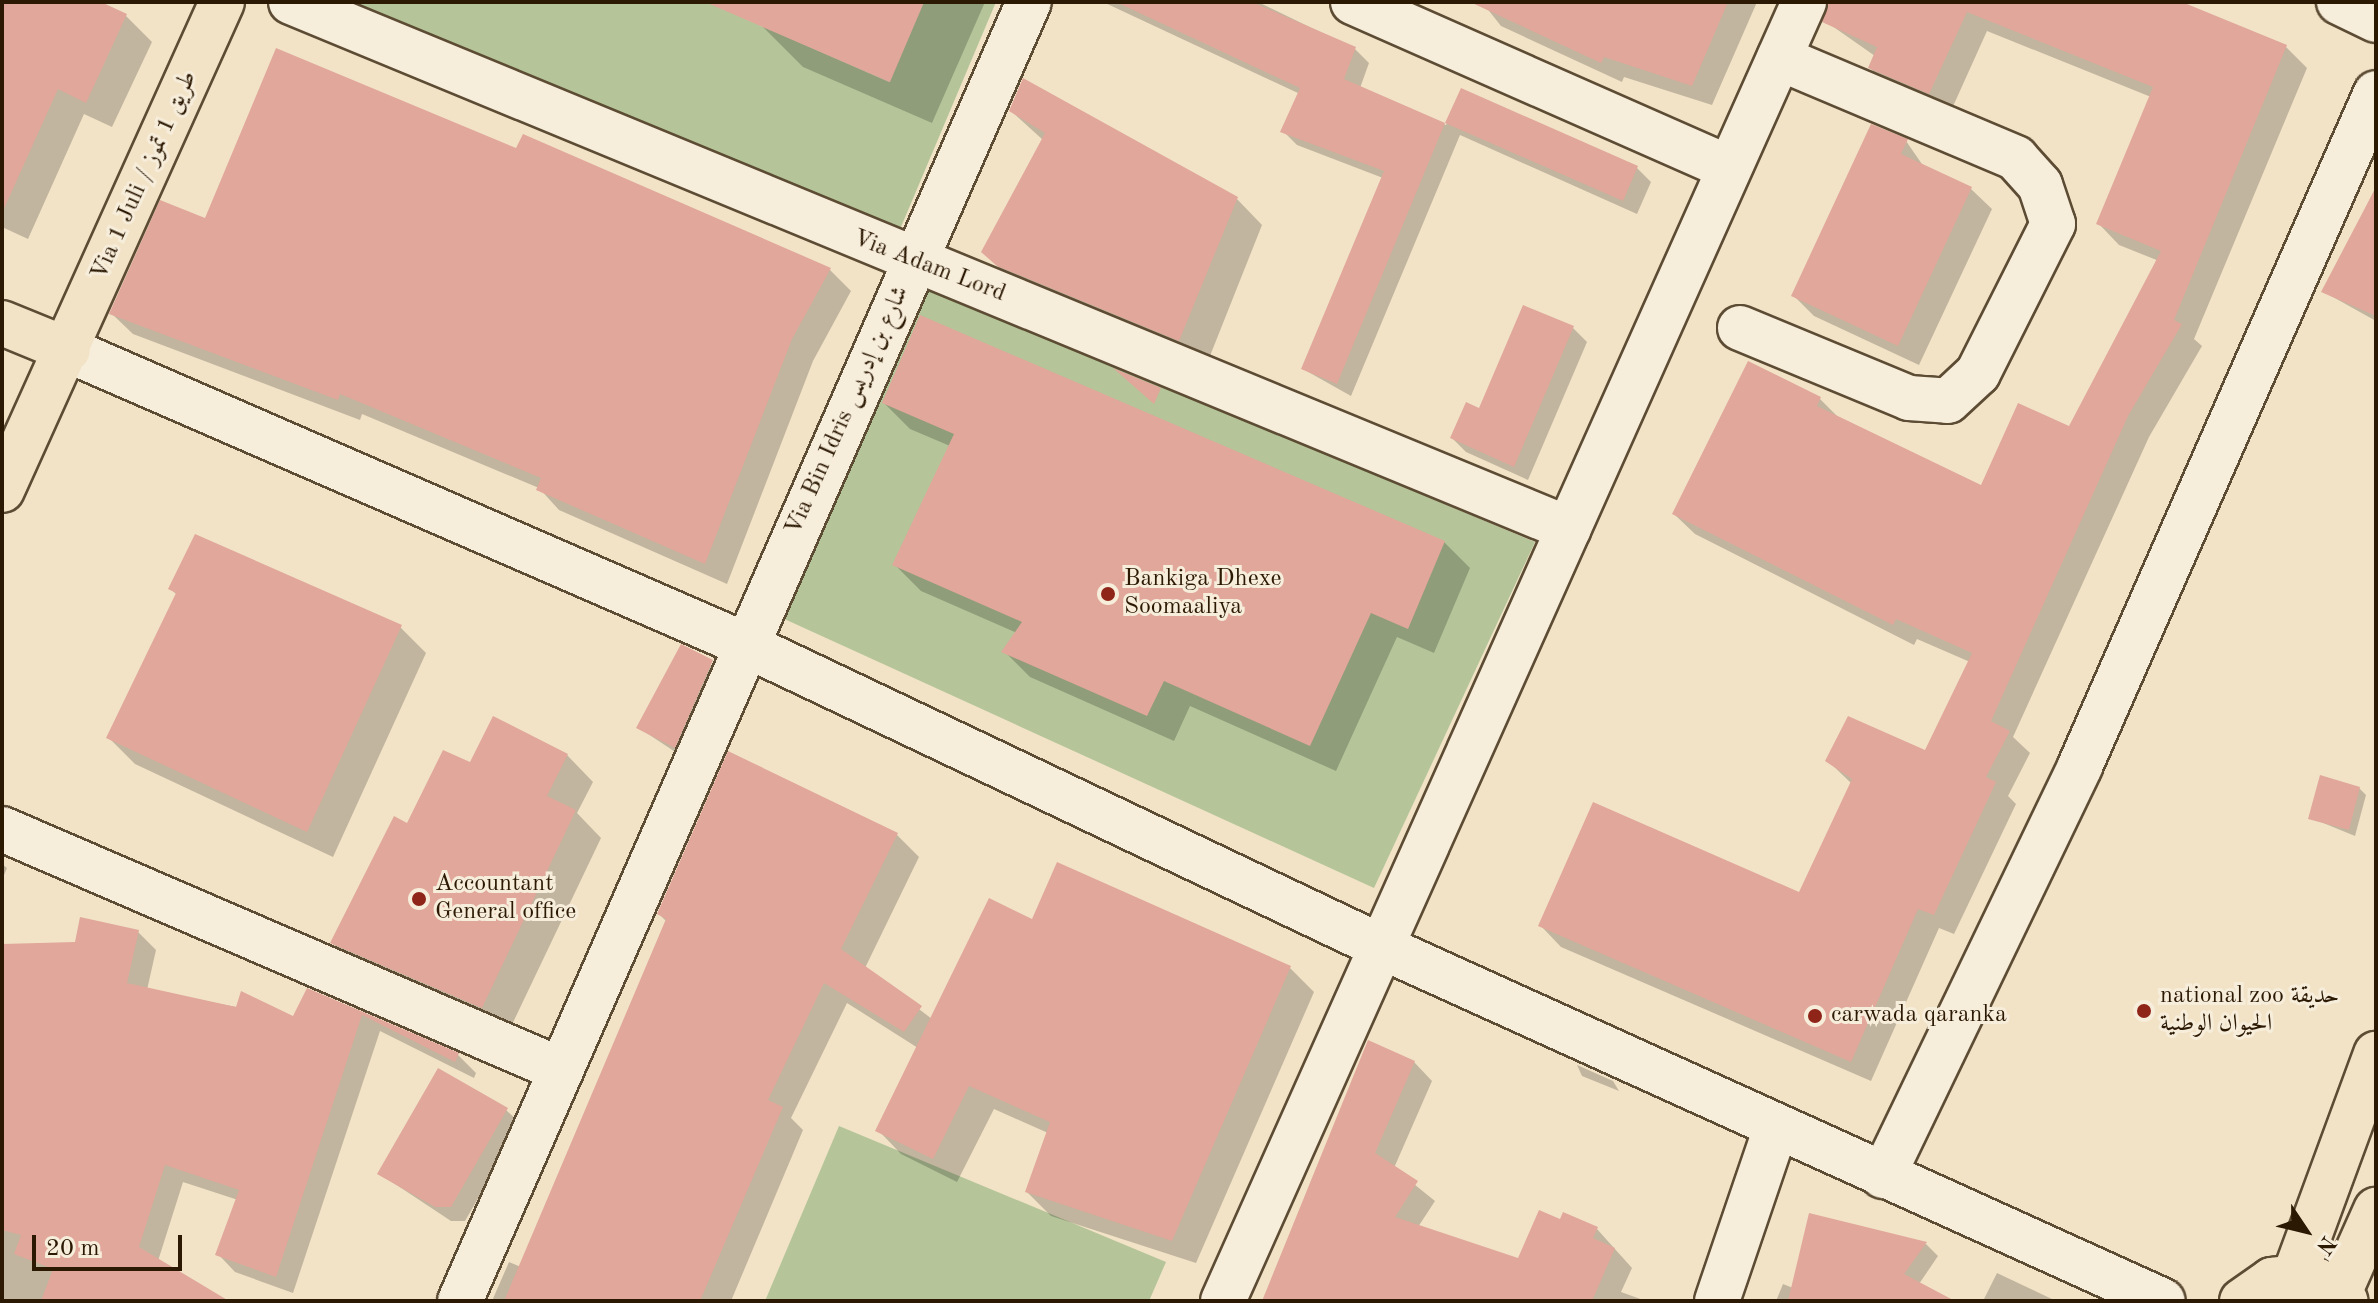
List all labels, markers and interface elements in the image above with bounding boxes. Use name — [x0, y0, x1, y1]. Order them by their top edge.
street label: Via 1 Juli / طريق 1 تموز — [86, 67, 204, 285]
street label: Via Adam Lord — [849, 225, 1009, 309]
street label: Via Bin Idris شارع بن إدريس — [780, 282, 916, 540]
place label: Bankiga Dhexe Soomaaliya — [1124, 566, 1282, 622]
marker: Bankiga Dhexe Soomaaliya — [1099, 585, 1117, 603]
place label: Accountant General office — [435, 871, 576, 927]
marker: Accountant General office — [410, 890, 428, 908]
place label: national zoo حديقة الحيوان الوطنية — [2160, 983, 2339, 1039]
place label: carwada qaranka — [1831, 1002, 2007, 1030]
marker: national zoo حديقة الحيوان الوطنية — [2135, 1002, 2153, 1020]
marker: carwada qaranka — [1806, 1007, 1824, 1025]
north arrow — [2266, 1191, 2346, 1271]
scale bar — [36, 1219, 186, 1269]
text: N — [2312, 1232, 2339, 1258]
text: 20 m — [46, 1237, 100, 1261]

